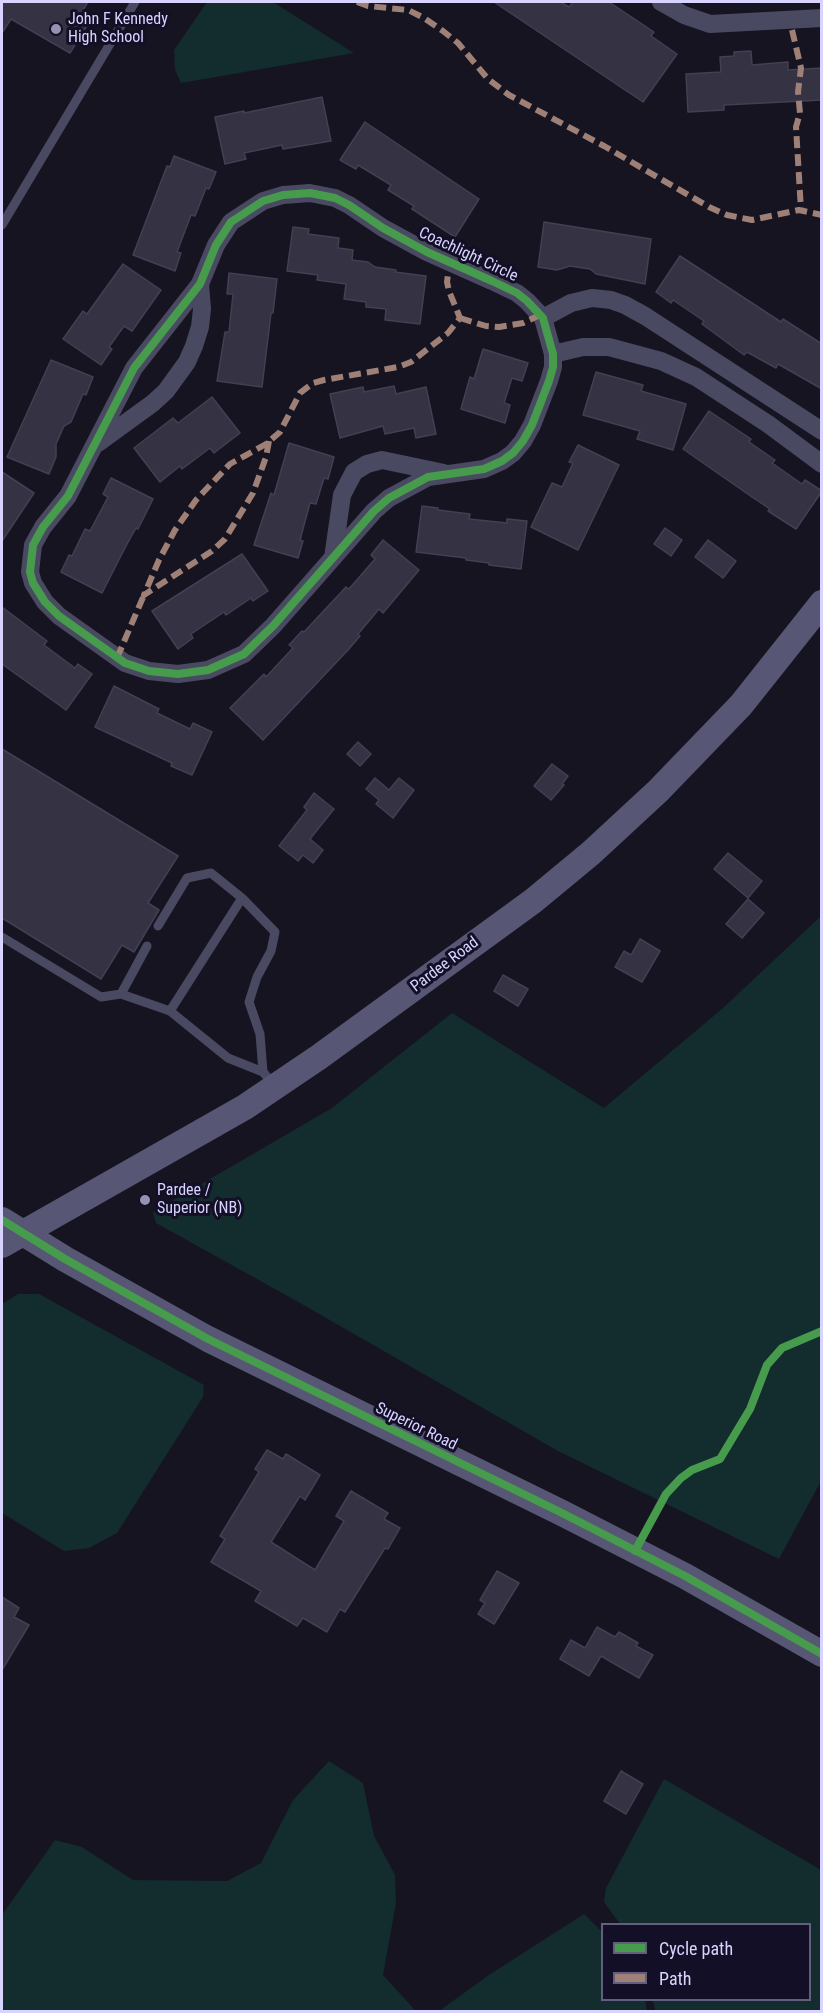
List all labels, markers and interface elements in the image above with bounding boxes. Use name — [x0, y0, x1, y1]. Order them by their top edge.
place label: John F Kennedy High School — [68, 10, 168, 48]
marker: John F Kennedy High School — [49, 22, 63, 36]
street label: Coachlight Circle — [415, 224, 521, 286]
street label: Pardee Road — [407, 933, 483, 997]
place label: Pardee / Superior (NB) — [157, 1181, 242, 1219]
marker: Pardee / Superior (NB) — [138, 1193, 152, 1207]
street label: Superior Road — [372, 1399, 460, 1455]
legend — [601, 1923, 811, 2001]
text: Cycle path — [659, 1938, 733, 1959]
text: Path — [659, 1968, 692, 1989]

